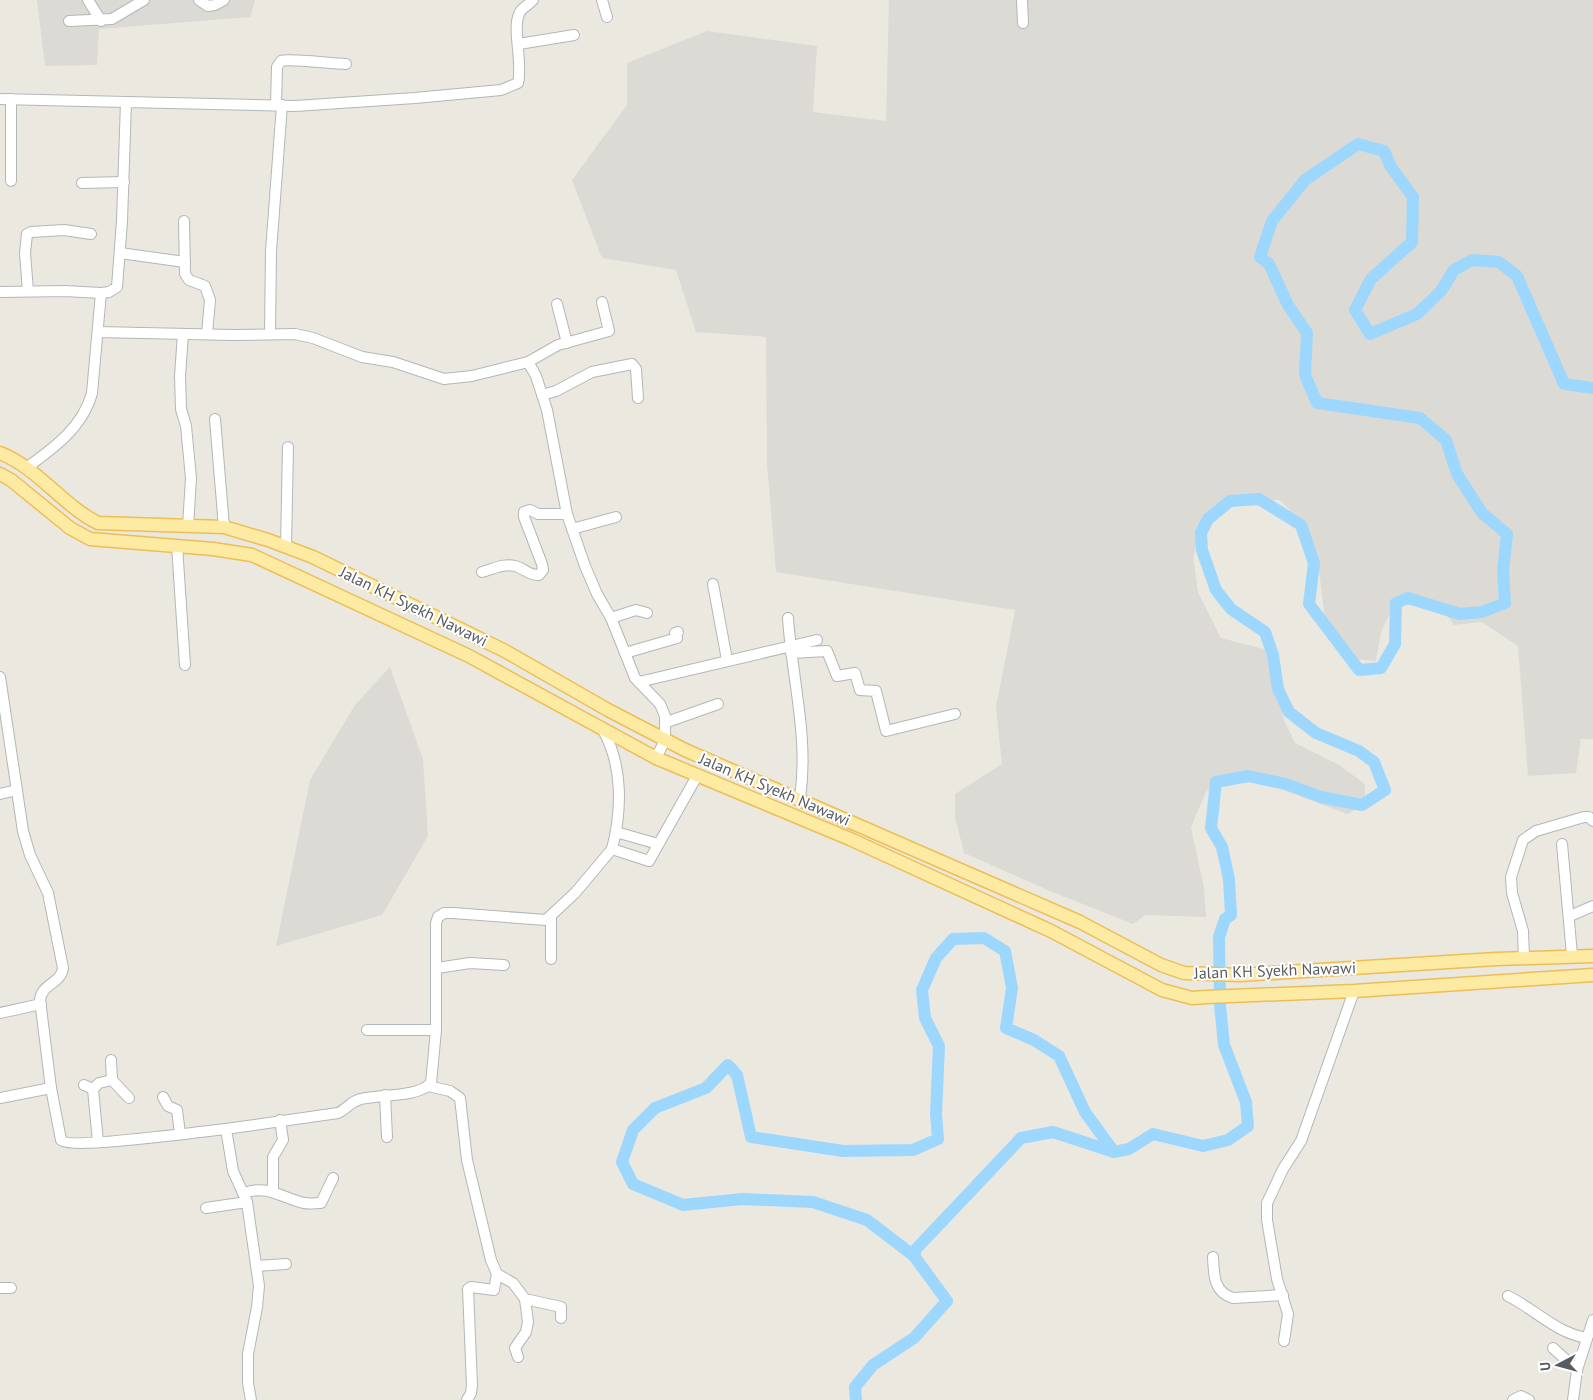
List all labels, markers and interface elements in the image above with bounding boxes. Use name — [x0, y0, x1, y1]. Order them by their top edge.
street label: Jalan KH Syekh Nawawi — [336, 561, 491, 651]
street label: Jalan KH Syekh Nawawi — [696, 748, 853, 830]
street label: Jalan KH Syekh Nawawi — [1193, 957, 1356, 983]
north arrow — [1533, 1340, 1583, 1390]
text: U — [1536, 1361, 1554, 1372]

